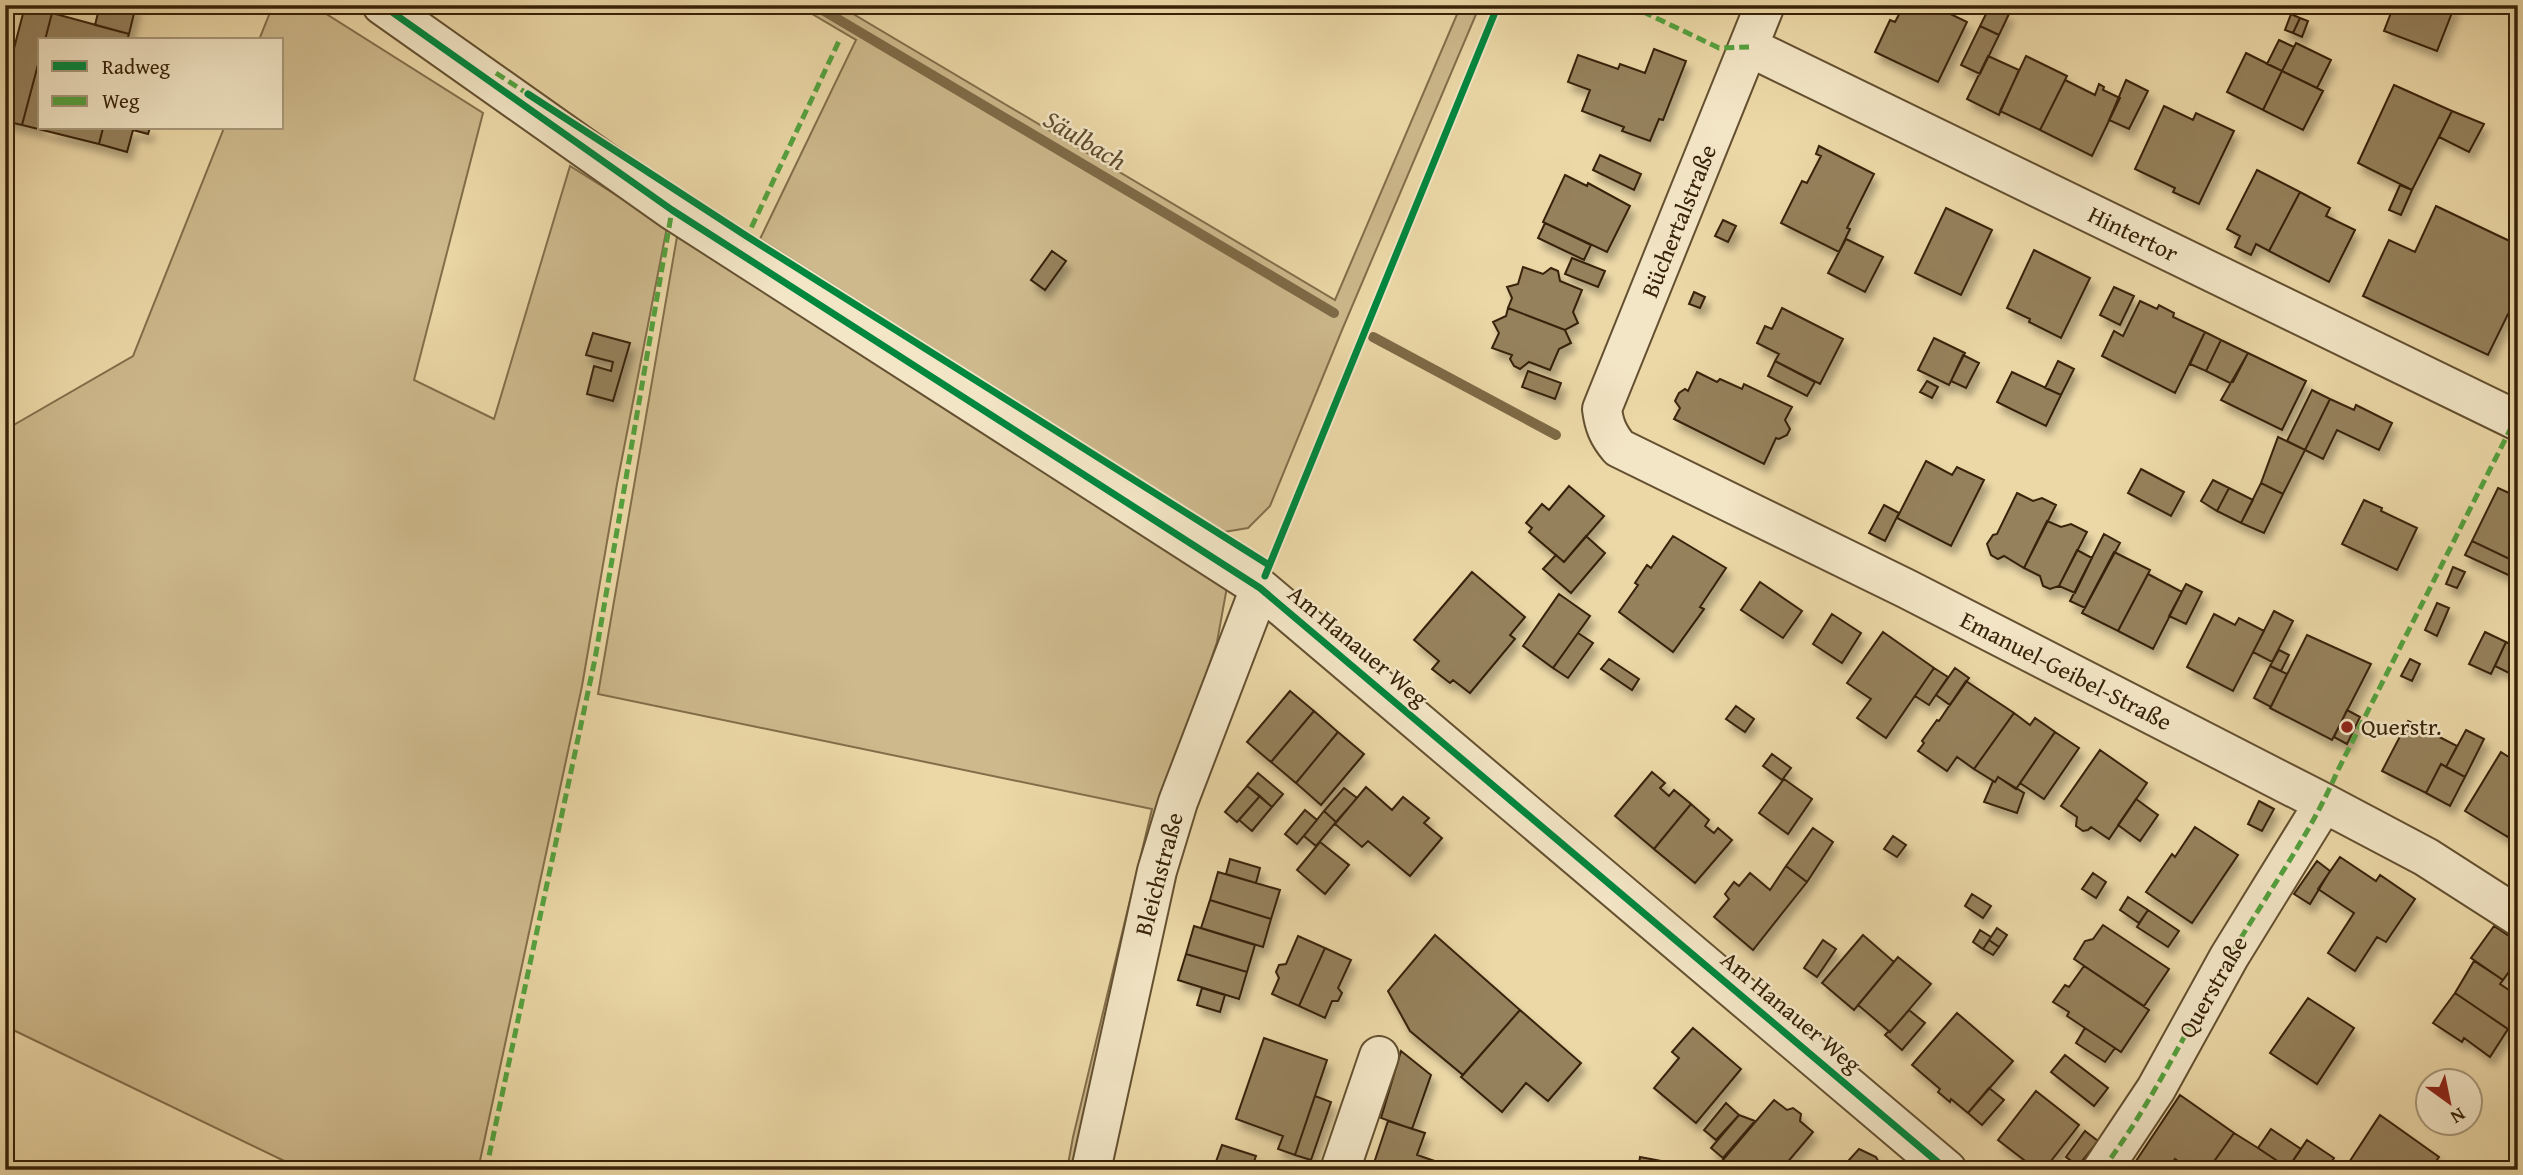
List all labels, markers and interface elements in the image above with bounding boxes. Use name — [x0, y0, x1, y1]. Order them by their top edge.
legend — [38, 38, 284, 130]
text: Radweg — [102, 51, 171, 82]
text: Weg — [102, 85, 140, 116]
water label: Säulbach — [1036, 99, 1134, 180]
street label: Büchertalstraße — [1632, 139, 1725, 303]
street label: Hintertor — [2082, 197, 2184, 270]
street label: Am Hanauer Weg — [1281, 576, 1436, 715]
street label: Emanuel-Geibel-Straße — [1954, 602, 2178, 739]
place label: Querstr. — [2361, 709, 2442, 744]
marker: Querstr. — [2339, 719, 2355, 735]
street label: Bleichstraße — [1125, 808, 1192, 939]
street label: Querstraße — [2169, 929, 2256, 1044]
street label: Am Hanauer Weg — [1714, 942, 1869, 1081]
north arrow — [2414, 1066, 2484, 1136]
text: N — [2445, 1101, 2471, 1132]

